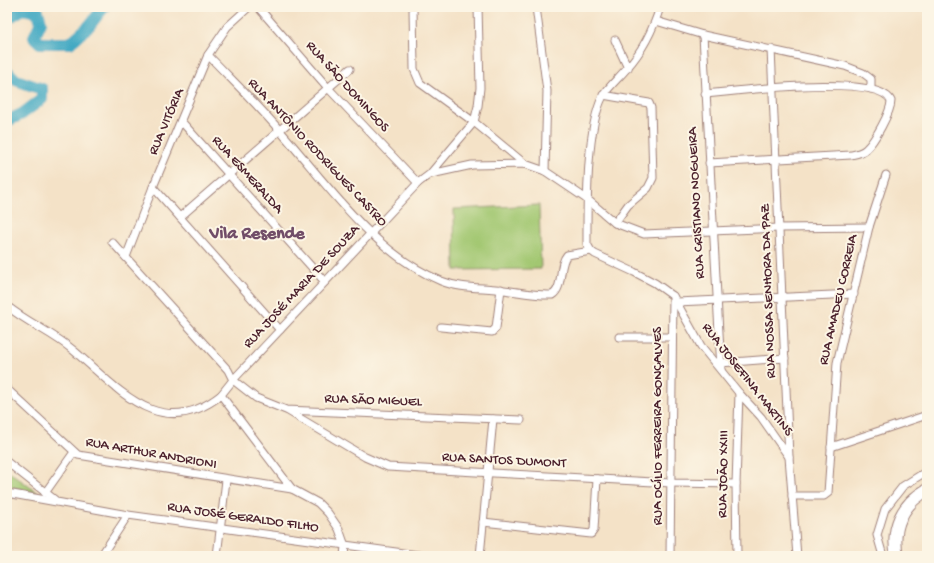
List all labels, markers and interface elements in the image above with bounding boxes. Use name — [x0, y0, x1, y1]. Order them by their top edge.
street label: RUA SÃO DOMINGOS — [302, 38, 393, 137]
street label: RUA ANTÔNIO RODRIGUES CASTRO — [244, 75, 391, 231]
street label: RUA VITÓRIA — [145, 85, 189, 158]
street label: RUA CRISTIANO NOGUEIRA — [685, 126, 709, 279]
street label: RUA ESMERALDA — [208, 133, 287, 218]
street label: RUA NOSSA SENHORA DA PAZ — [757, 203, 781, 379]
street label: RUA JOSÉ MARIA DE SOUZA — [240, 221, 364, 352]
district label: Vila Resende — [208, 224, 305, 245]
street label: RUA AMADEU CORREIA — [816, 232, 862, 367]
street label: RUA JOSEFINA MARTINS — [698, 320, 797, 440]
street label: RUA OCÍLIO FERREIRA GONÇALVES — [650, 326, 667, 525]
street label: RUA SÃO MIGUEL — [324, 391, 423, 411]
street label: RUA JOÃO XXIII — [715, 430, 733, 518]
street label: RUA ARTHUR ANDRIONI — [84, 434, 218, 474]
street label: RUA SANTOS DUMONT — [441, 449, 567, 473]
street label: RUA JOSÉ GERALDO FILHO — [166, 499, 320, 537]

